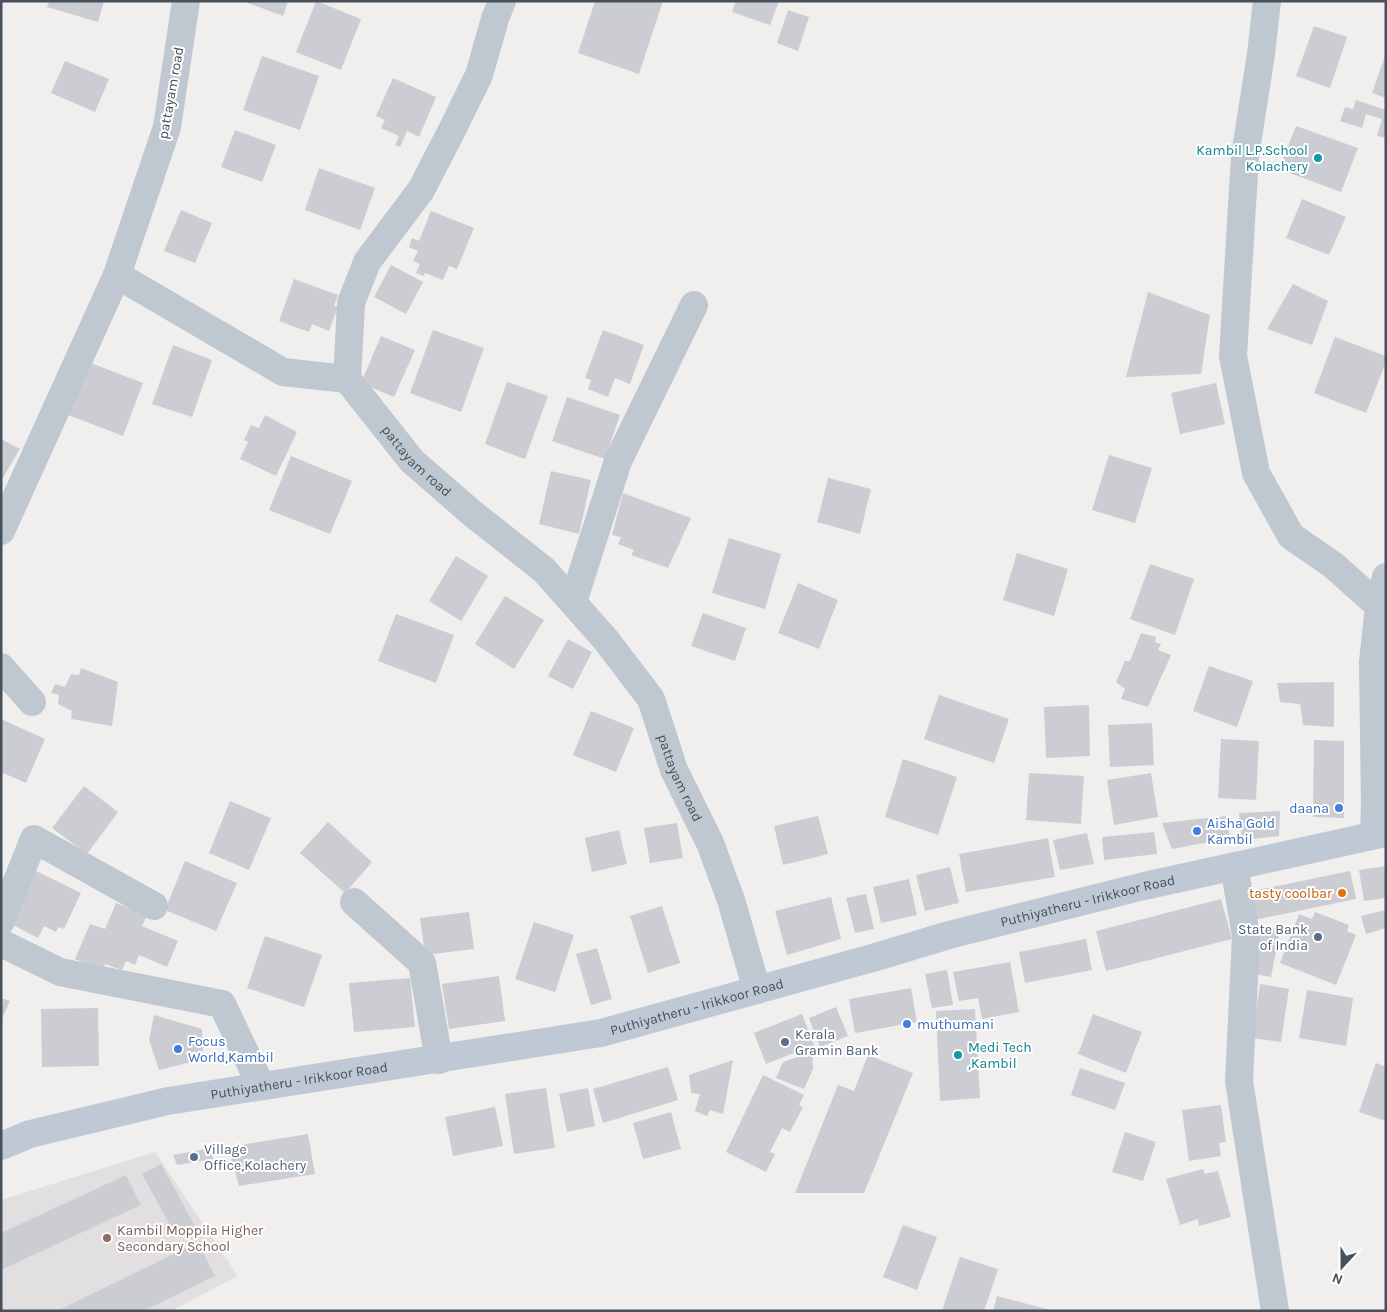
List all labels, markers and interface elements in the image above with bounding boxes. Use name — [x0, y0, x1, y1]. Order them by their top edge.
street label: pattayam road — [155, 45, 187, 141]
place label: Kambil L.P.School Kolachery — [1196, 142, 1308, 175]
marker: Kambil L.P.School Kolachery — [1312, 152, 1324, 164]
street label: pattayam road — [378, 421, 455, 500]
street label: pattayam road — [654, 732, 707, 824]
place label: daana — [1289, 800, 1329, 817]
marker: daana — [1333, 802, 1345, 814]
place label: Aisha Gold Kambil — [1207, 815, 1275, 848]
marker: Aisha Gold Kambil — [1191, 825, 1203, 837]
street label: Puthiyatheru - Irikkoor Road — [999, 871, 1177, 930]
place label: tasty coolbar — [1249, 885, 1333, 902]
marker: tasty coolbar — [1336, 887, 1348, 899]
place label: State Bank of India — [1238, 921, 1308, 954]
marker: State Bank of India — [1312, 931, 1324, 943]
street label: Puthiyatheru - Irikkoor Road — [608, 974, 785, 1039]
place label: muthumani — [917, 1016, 994, 1033]
marker: muthumani — [901, 1018, 913, 1030]
place label: Kerala Gramin Bank — [795, 1026, 879, 1059]
place label: Focus World,Kambil — [188, 1033, 274, 1066]
marker: Kerala Gramin Bank — [779, 1036, 791, 1048]
place label: Medi Tech ,Kambil — [968, 1039, 1032, 1072]
marker: Focus World,Kambil — [172, 1043, 184, 1055]
marker: Medi Tech ,Kambil — [952, 1049, 964, 1061]
street label: Puthiyatheru - Irikkoor Road — [209, 1058, 389, 1103]
place label: Village Office,Kolachery — [204, 1141, 307, 1174]
marker: Village Office,Kolachery — [188, 1151, 200, 1163]
place label: Kambil Moppila Higher Secondary School — [117, 1222, 264, 1255]
marker: Kambil Moppila Higher Secondary School — [101, 1232, 113, 1244]
north arrow — [1317, 1242, 1367, 1292]
text: N — [1330, 1269, 1345, 1288]

